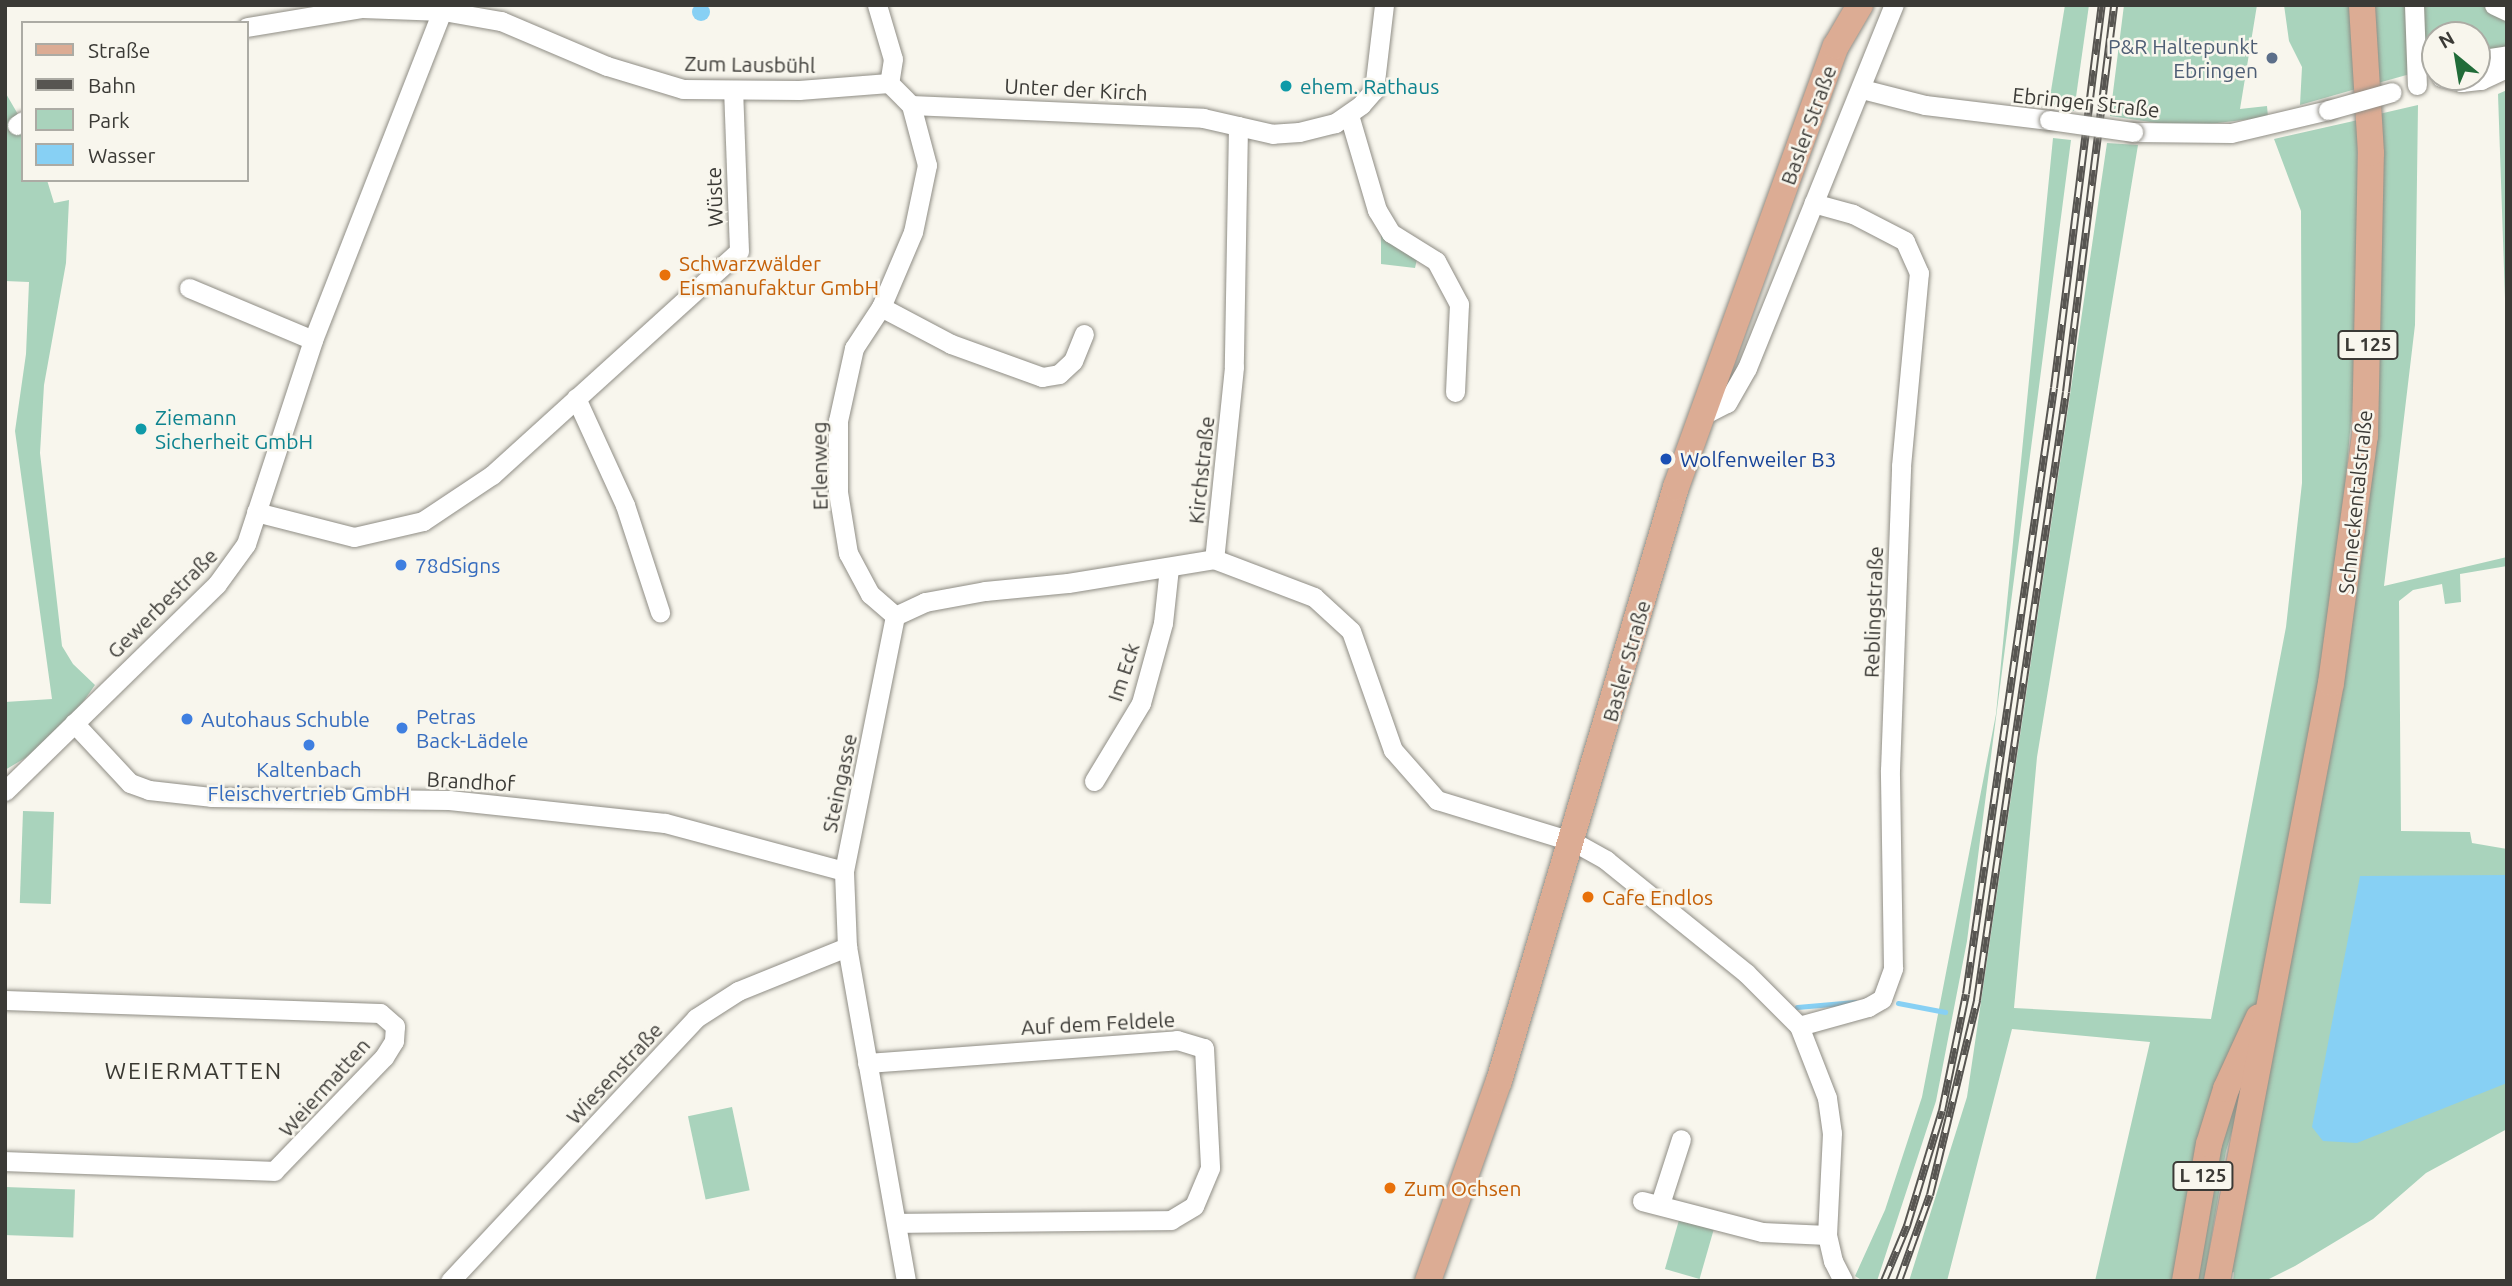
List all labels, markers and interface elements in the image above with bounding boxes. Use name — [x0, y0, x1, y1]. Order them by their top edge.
legend — [21, 21, 248, 182]
north arrow — [2421, 21, 2491, 91]
text: N — [2435, 26, 2458, 53]
place label: P&R Haltepunkt Ebringen — [2108, 33, 2258, 83]
text: Straße — [88, 38, 150, 62]
street label: Zum Lausbühl — [684, 50, 816, 78]
marker: P&R Haltepunkt Ebringen — [2264, 50, 2280, 66]
street label: Basler Straße — [1775, 62, 1841, 188]
text: Bahn — [88, 73, 136, 97]
street label: Unter der Kirch — [1004, 73, 1148, 105]
place label: ehem. Rathaus — [1300, 73, 1439, 99]
marker: ehem. Rathaus — [1278, 78, 1294, 94]
street label: Ebringer Straße — [2011, 82, 2161, 122]
text: Park — [88, 108, 130, 132]
text: Wasser — [88, 143, 156, 167]
street label: Wüste — [700, 167, 728, 227]
place label: Schwarzwälder Eismanufaktur GmbH — [679, 250, 879, 300]
marker: Schwarzwälder Eismanufaktur GmbH — [657, 267, 673, 283]
road number: L 125 — [2336, 330, 2400, 360]
place label: Ziemann Sicherheit GmbH — [155, 404, 313, 454]
street label: Schneckentalstraße — [2333, 409, 2377, 595]
street label: Kirchstraße — [1183, 415, 1219, 525]
marker: Ziemann Sicherheit GmbH — [133, 421, 149, 437]
street label: Erlenweg — [806, 421, 832, 511]
place label: Wolfenweiler B3 — [1680, 446, 1836, 472]
marker: Wolfenweiler B3 — [1658, 451, 1674, 467]
street label: Gewerbestraße — [102, 543, 222, 663]
street label: Reblingstraße — [1858, 546, 1888, 678]
place label: 78dSigns — [415, 552, 500, 578]
marker: 78dSigns — [393, 557, 409, 573]
street label: Basler Straße — [1597, 597, 1655, 725]
street label: Im Eck — [1102, 639, 1144, 705]
place label: Petras Back-Lädele — [416, 703, 529, 753]
place label: Autohaus Schuble — [201, 706, 370, 732]
marker: Autohaus Schuble — [179, 711, 195, 727]
marker: Petras Back-Lädele — [394, 720, 410, 736]
street label: Steingasse — [816, 731, 862, 835]
marker: Kaltenbach Fleischvertrieb GmbH — [301, 737, 317, 753]
place label: Kaltenbach Fleischvertrieb GmbH — [208, 756, 410, 806]
street label: Brandhof — [426, 766, 516, 796]
place label: Cafe Endlos — [1602, 884, 1713, 910]
marker: Cafe Endlos — [1580, 889, 1596, 905]
street label: Auf dem Feldele — [1020, 1006, 1176, 1040]
street label: Wiesenstraße — [561, 1017, 667, 1129]
street label: Weiermatten — [273, 1032, 375, 1142]
district label: WEIERMATTEN — [106, 1057, 282, 1085]
road number: L 125 — [2172, 1160, 2234, 1192]
place label: Zum Ochsen — [1404, 1175, 1521, 1201]
marker: Zum Ochsen — [1382, 1180, 1398, 1196]

